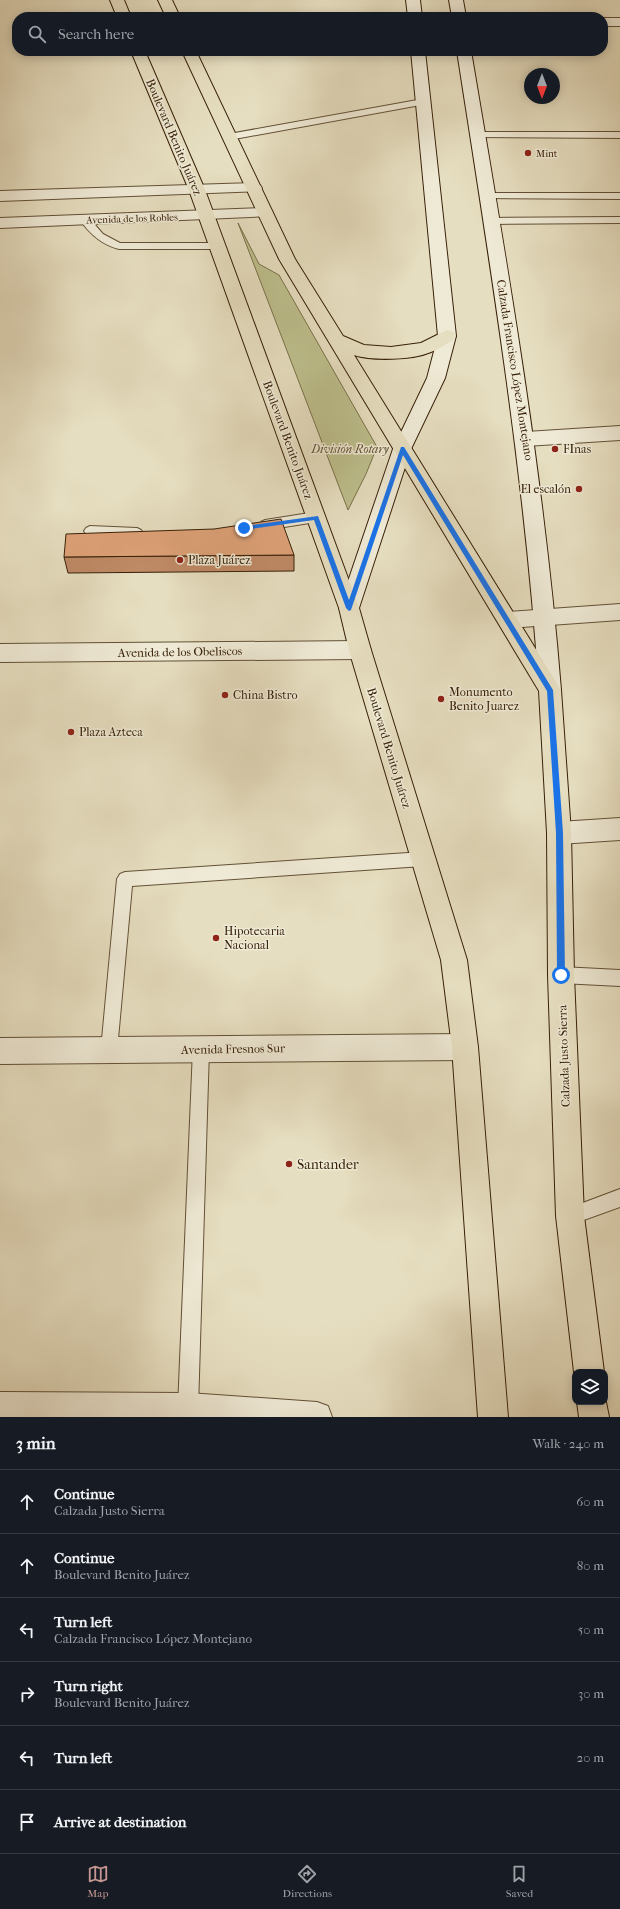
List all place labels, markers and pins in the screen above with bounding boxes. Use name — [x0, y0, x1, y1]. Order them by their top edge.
marker: Mint — [523, 148, 533, 158]
place label: Mint — [536, 148, 558, 160]
place label: FInas — [563, 442, 592, 456]
marker: FInas — [550, 444, 560, 454]
place label: El escalón — [520, 482, 571, 496]
marker: El escalón — [574, 484, 584, 494]
place label: Plaza Juárez — [188, 553, 251, 567]
marker: Plaza Juárez — [175, 555, 185, 565]
place label: Monumento Benito Juarez — [449, 685, 520, 713]
place label: China Bistro — [233, 688, 298, 702]
marker: China Bistro — [220, 690, 230, 700]
marker: Monumento Benito Juarez — [436, 694, 446, 704]
place label: Plaza Azteca — [79, 725, 143, 739]
marker: Plaza Azteca — [66, 727, 76, 737]
place label: Hipotecaria Nacional — [224, 924, 285, 952]
marker: Hipotecaria Nacional — [211, 933, 221, 943]
place label: Santander — [297, 1156, 359, 1173]
marker: Santander — [284, 1159, 294, 1169]

